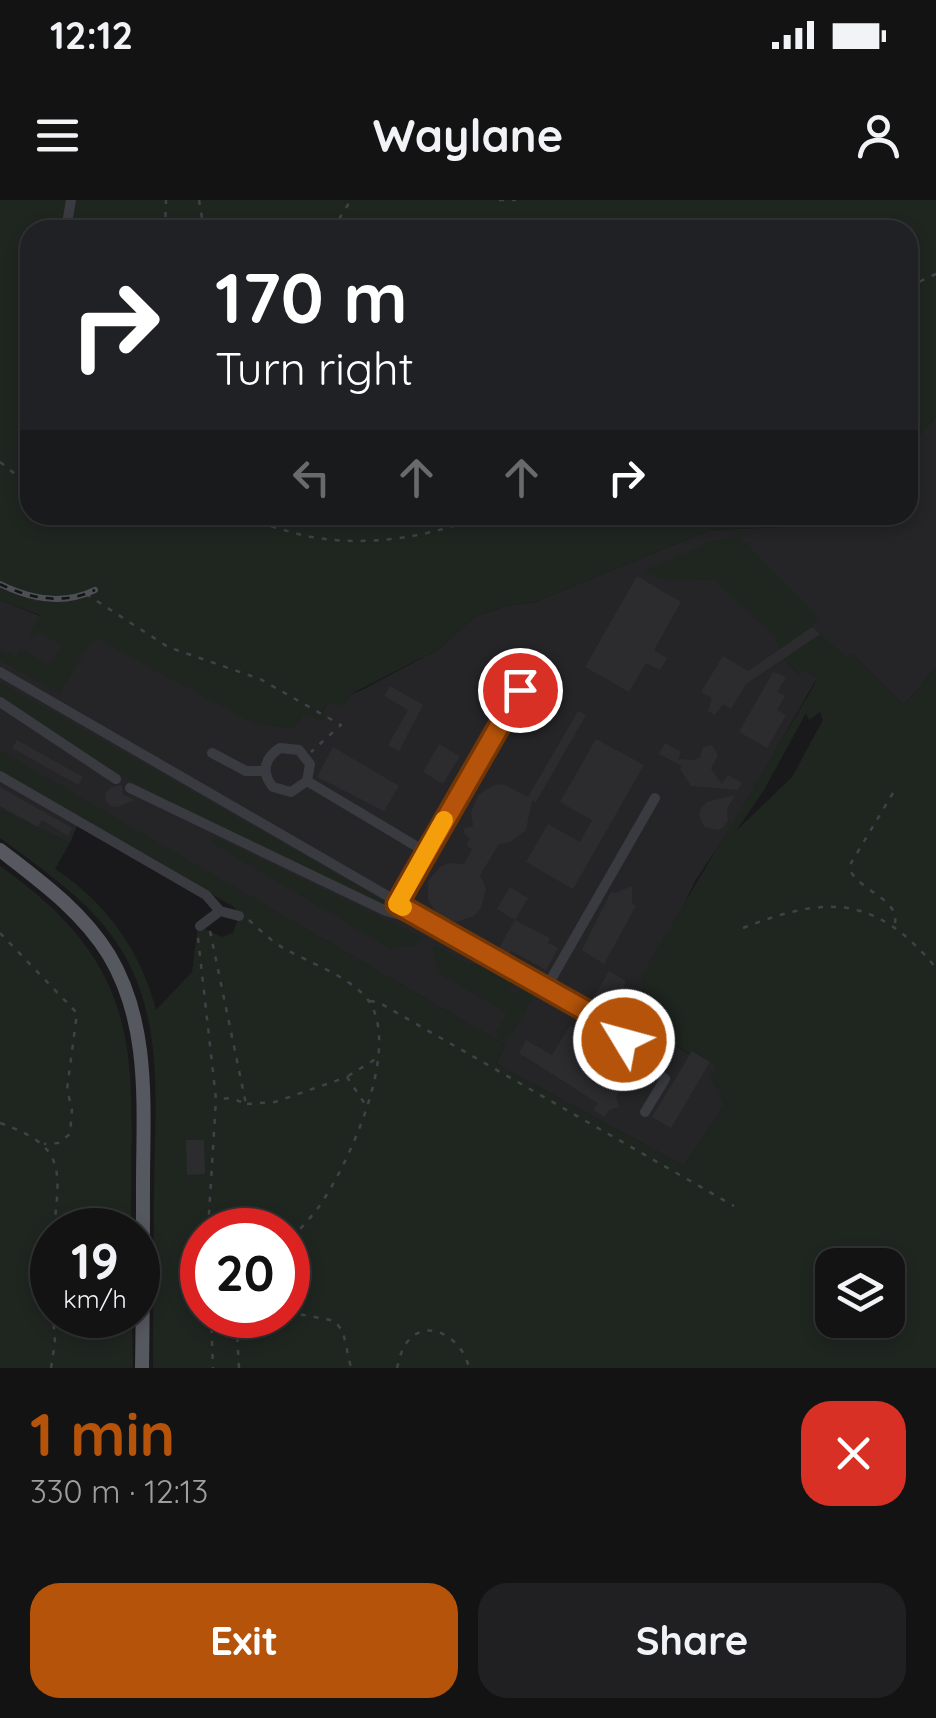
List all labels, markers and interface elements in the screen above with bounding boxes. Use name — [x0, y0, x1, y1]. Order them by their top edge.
text: 12:12 — [50, 11, 133, 59]
text: Waylane — [373, 107, 563, 163]
icon: menu — [30, 108, 85, 163]
icon: person — [851, 108, 906, 163]
text: 170 m — [215, 253, 408, 341]
icon: right — [50, 260, 180, 390]
text: Turn right — [215, 340, 414, 396]
icon: left — [284, 450, 339, 505]
icon: ahead — [389, 450, 444, 505]
icon: ahead — [494, 450, 549, 505]
icon: right — [599, 450, 654, 505]
pin — [478, 648, 563, 733]
icon: arrive — [493, 663, 548, 718]
position arrow — [572, 988, 676, 1092]
speed limit sign: 20 — [180, 1208, 310, 1338]
text: 19 — [71, 1229, 119, 1292]
map controls — [815, 1248, 905, 1338]
button: layers — [815, 1248, 905, 1338]
text: km/h — [63, 1283, 127, 1314]
text: 1 min — [30, 1396, 175, 1471]
button: close — [801, 1401, 906, 1506]
text: 330 m · 12:13 — [30, 1471, 208, 1511]
button: Exit — [30, 1583, 458, 1698]
button: Share — [478, 1583, 906, 1698]

